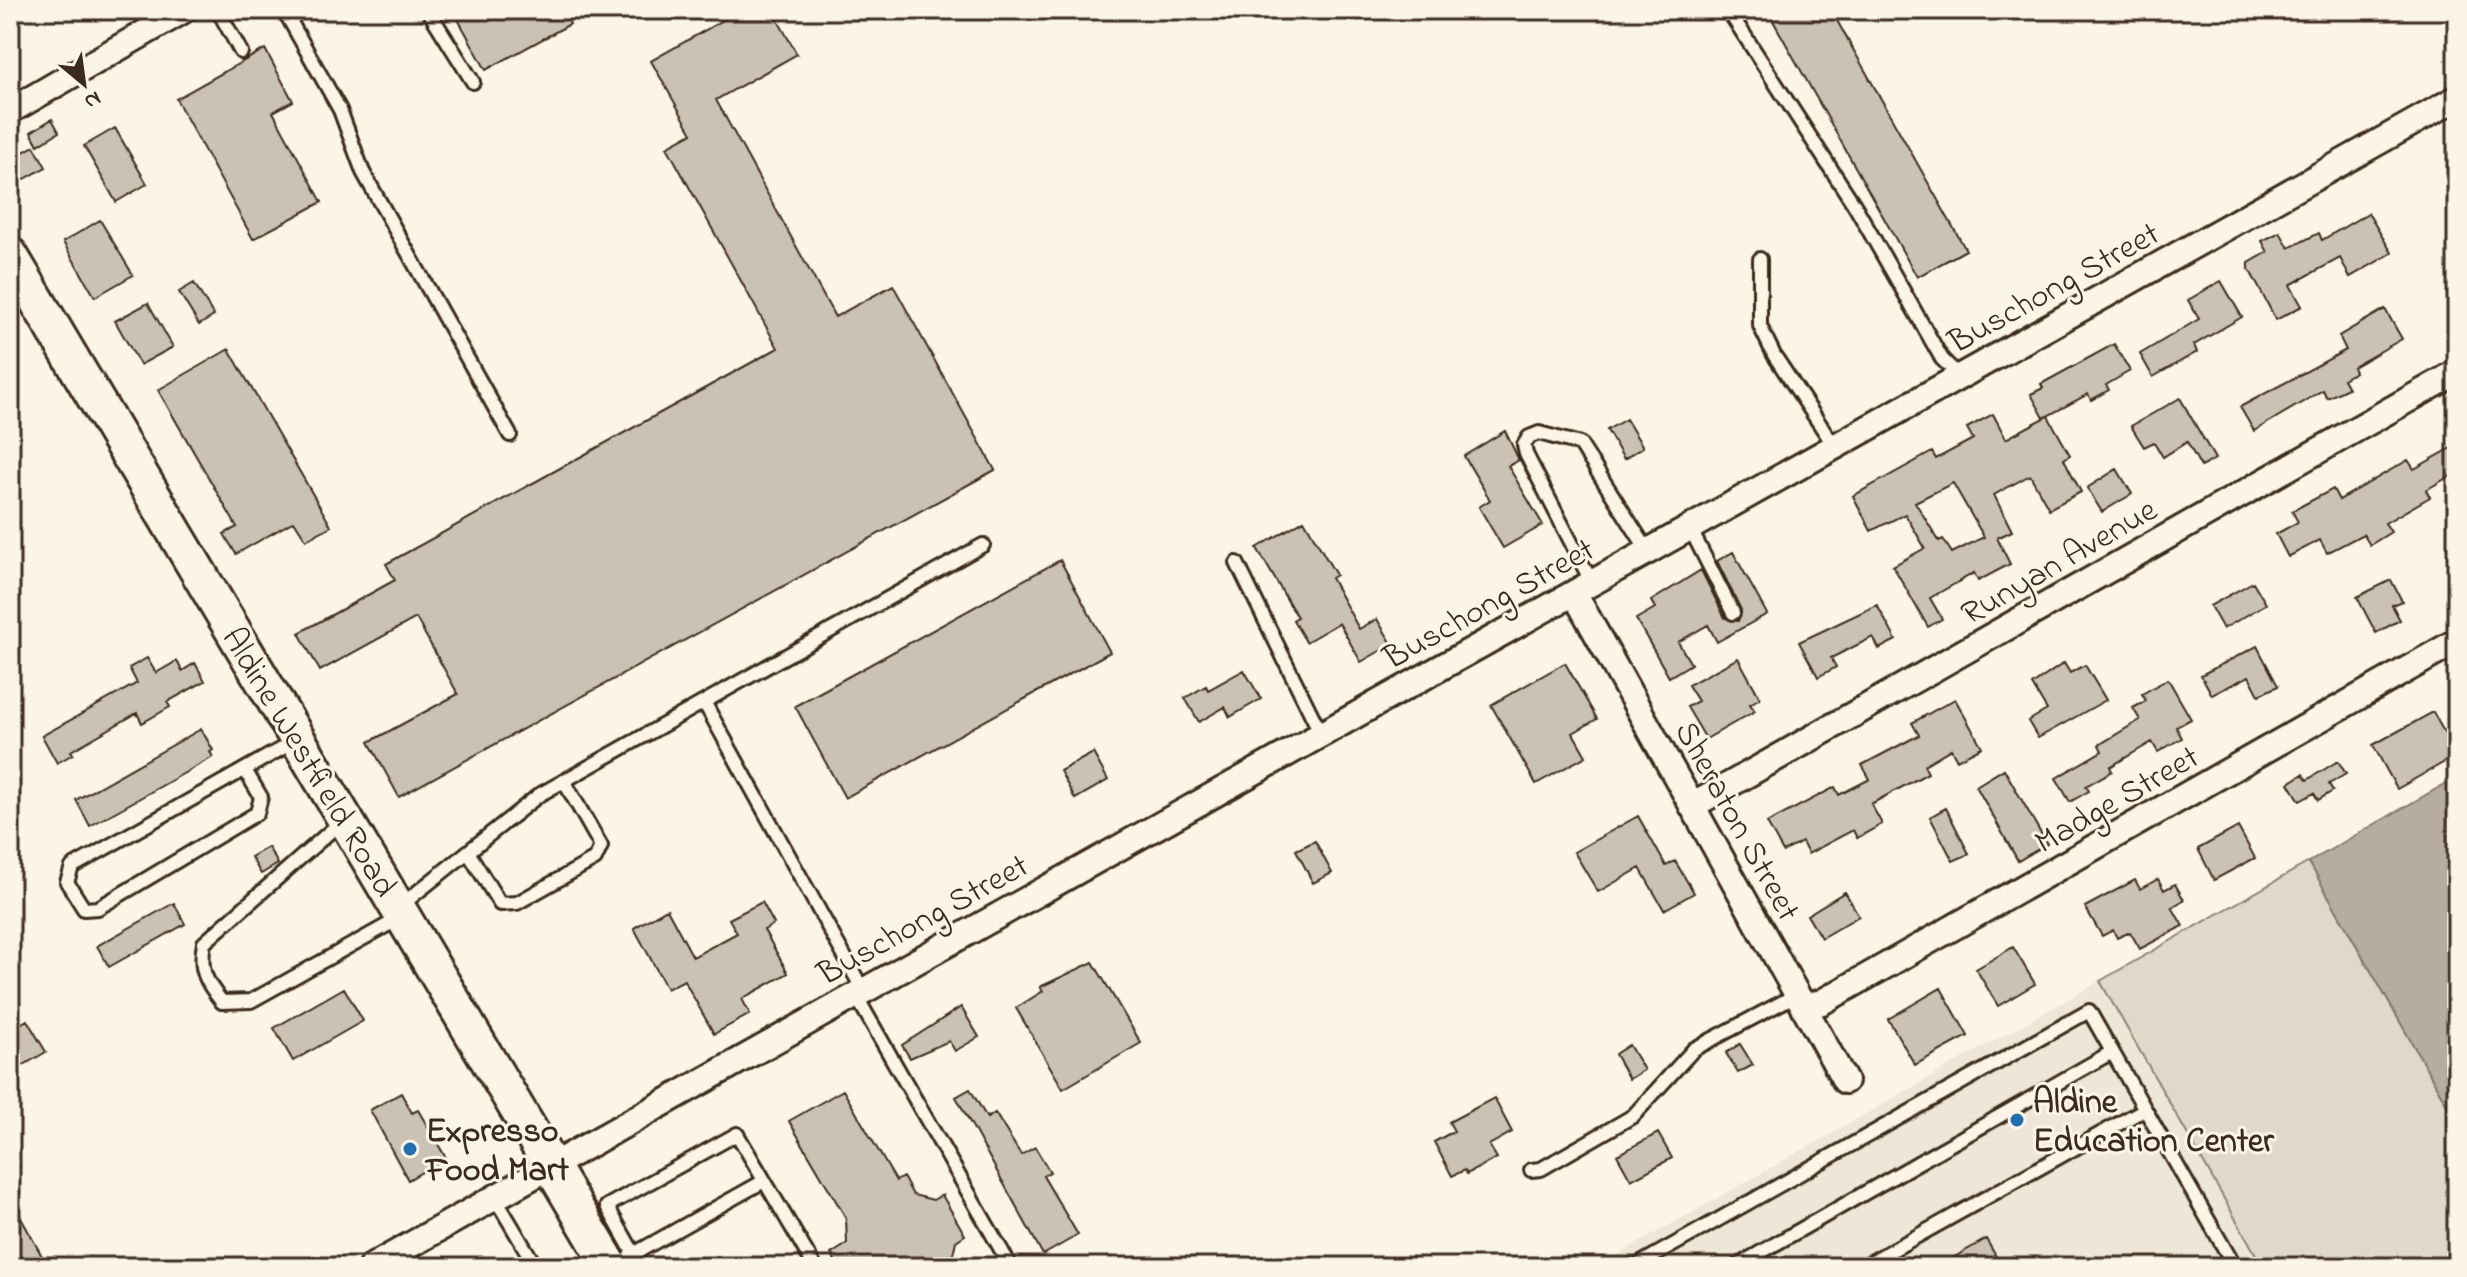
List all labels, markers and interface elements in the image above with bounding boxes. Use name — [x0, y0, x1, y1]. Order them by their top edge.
north arrow — [44, 44, 124, 124]
text: N — [78, 81, 106, 116]
street label: Buschong Street — [1939, 211, 2170, 369]
street label: Runyan Avenue — [1953, 487, 2168, 640]
street label: Buschong Street — [1374, 527, 1605, 685]
street label: Aldine Westfield Road — [207, 619, 408, 908]
street label: Sheraton Street — [1660, 713, 1811, 931]
street label: Madge Street — [2026, 734, 2210, 869]
street label: Buschong Street — [808, 843, 1039, 1001]
place label: Aldine Education Center — [2033, 1079, 2275, 1168]
place label: Expresso Food Mart — [424, 1108, 569, 1197]
marker: Aldine Education Center — [2008, 1111, 2026, 1129]
marker: Expresso Food Mart — [401, 1140, 419, 1158]

